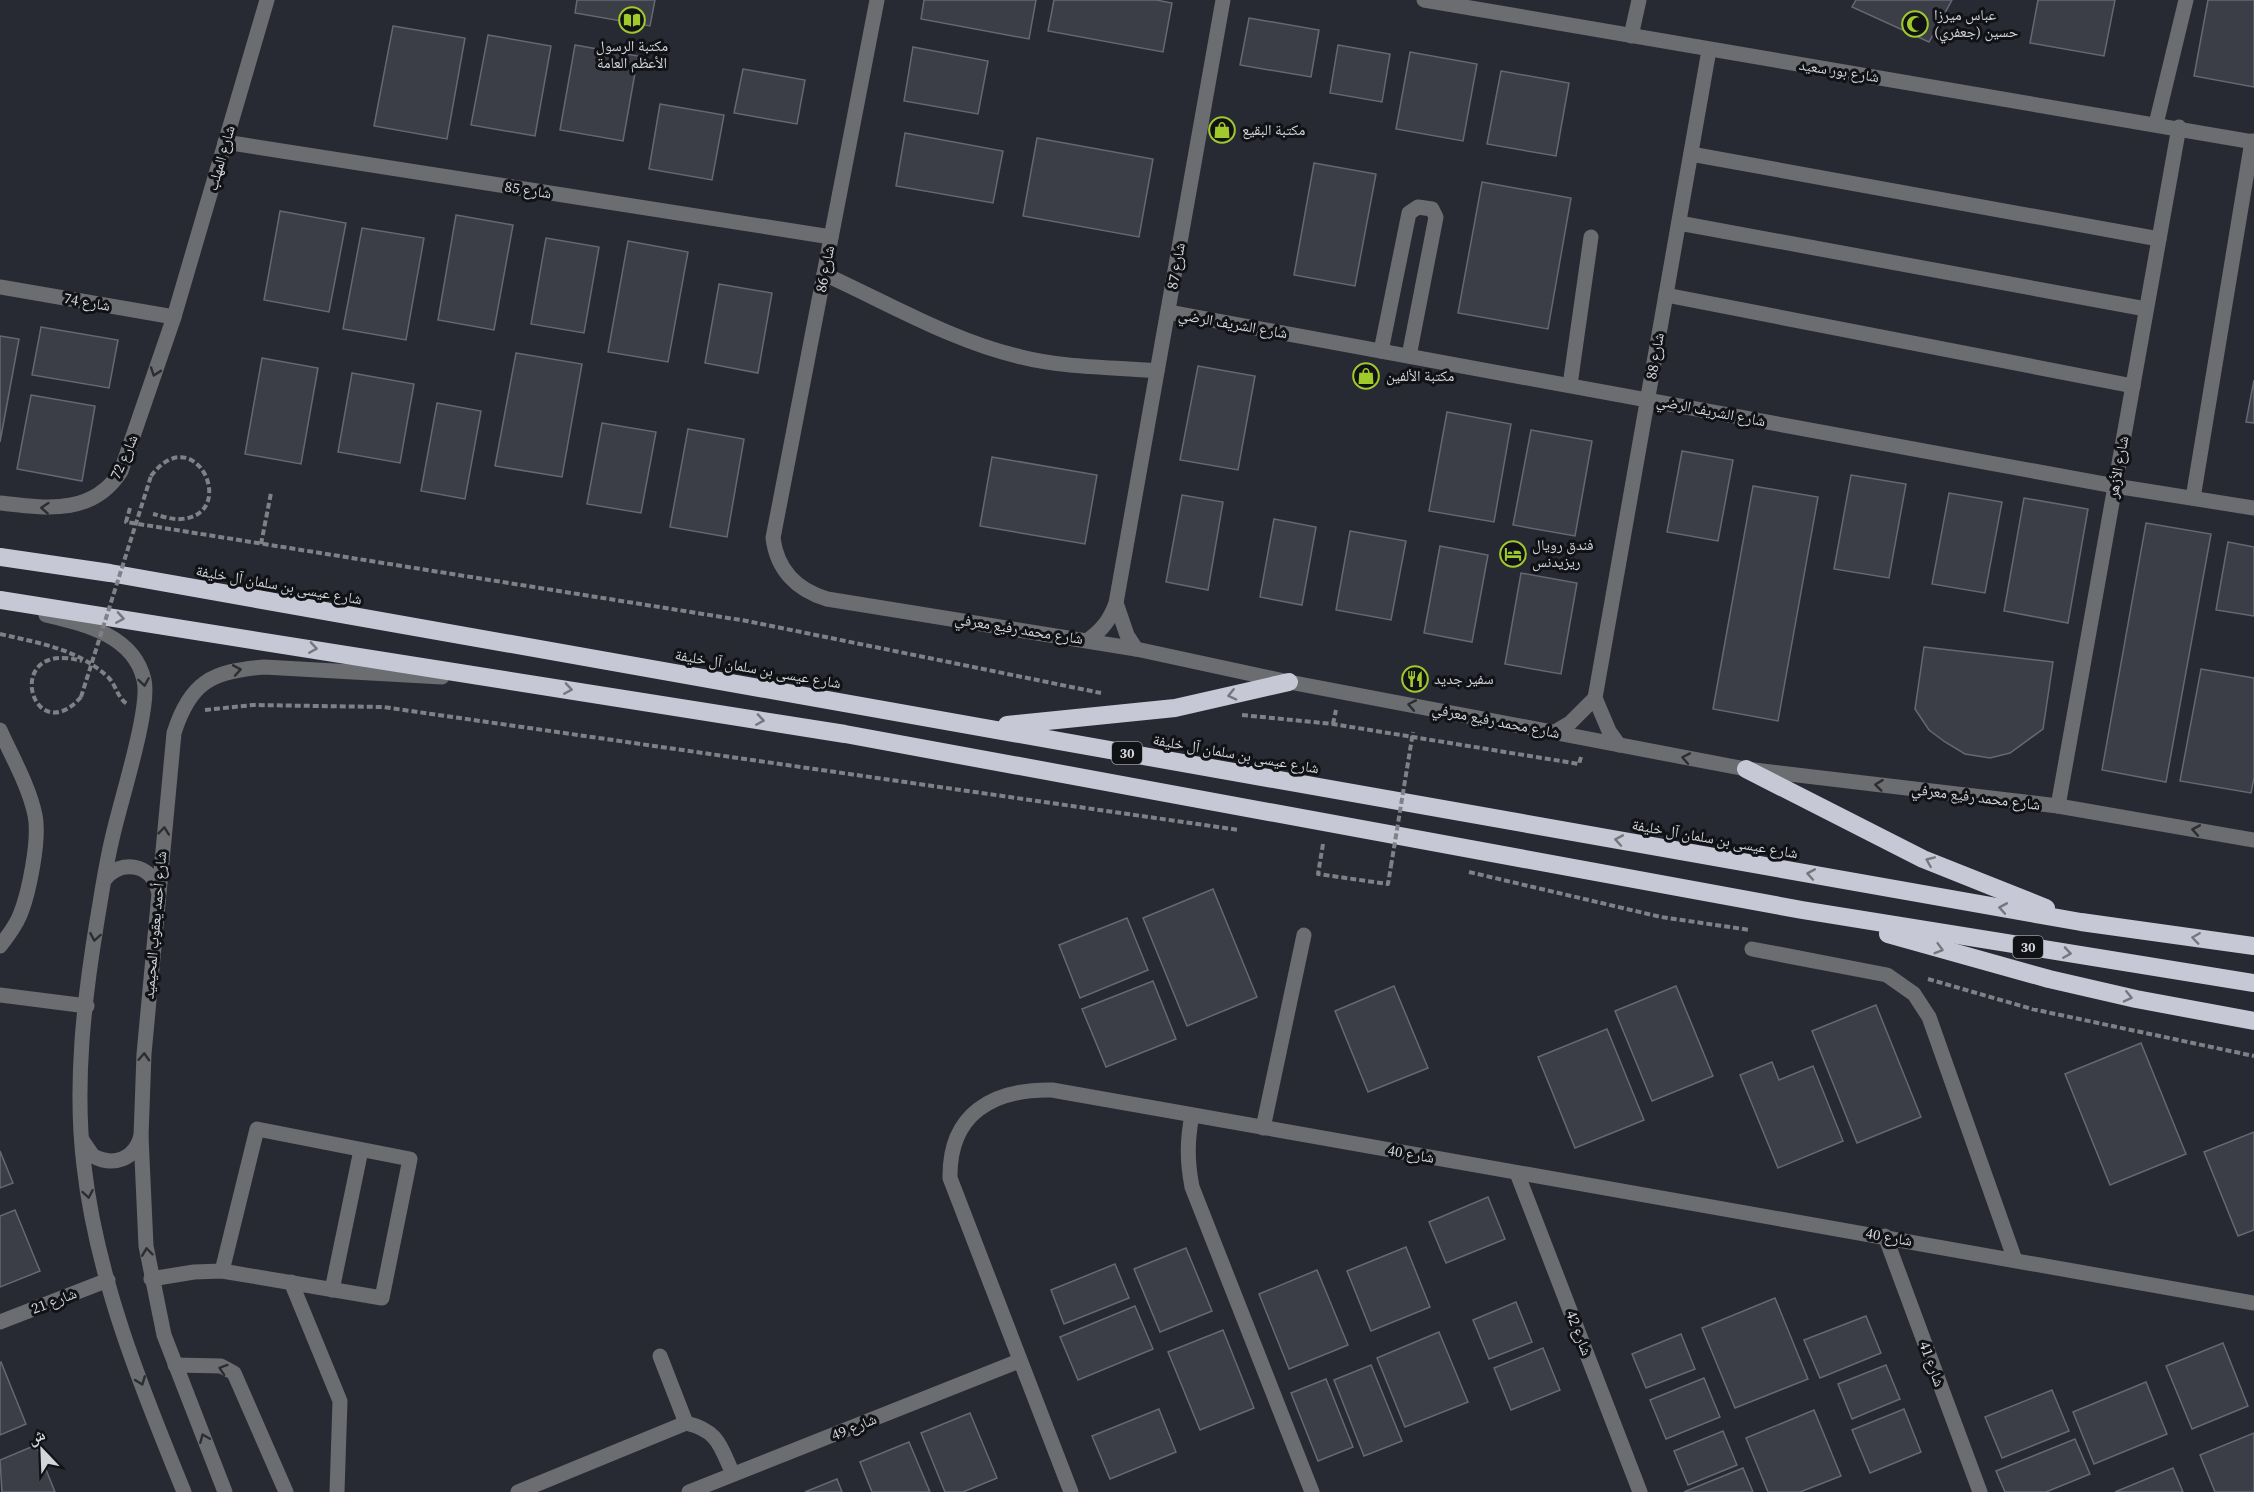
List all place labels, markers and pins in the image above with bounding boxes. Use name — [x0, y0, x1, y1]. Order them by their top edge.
place label: عباس ميرزا حسين (جعفري) — [1934, 4, 2019, 44]
library icon: مكتبة الرسول الأعظم العامة — [617, 5, 647, 35]
mosque icon: عباس ميرزا حسين (جعفري) — [1900, 9, 1930, 39]
place label: مكتبة الرسول الأعظم العامة — [596, 35, 668, 73]
shop icon: مكتبة البقيع — [1207, 115, 1237, 145]
place label: مكتبة البقيع — [1242, 119, 1305, 140]
shop icon: مكتبة الألفين — [1351, 361, 1381, 391]
place label: مكتبة الألفين — [1386, 365, 1454, 386]
place label: فندق رويال ريزيدنس — [1532, 534, 1594, 572]
hotel icon: فندق رويال ريزيدنس — [1498, 539, 1528, 569]
restaurant icon: سفير جديد — [1400, 664, 1430, 694]
place label: سفير جديد — [1434, 668, 1494, 689]

